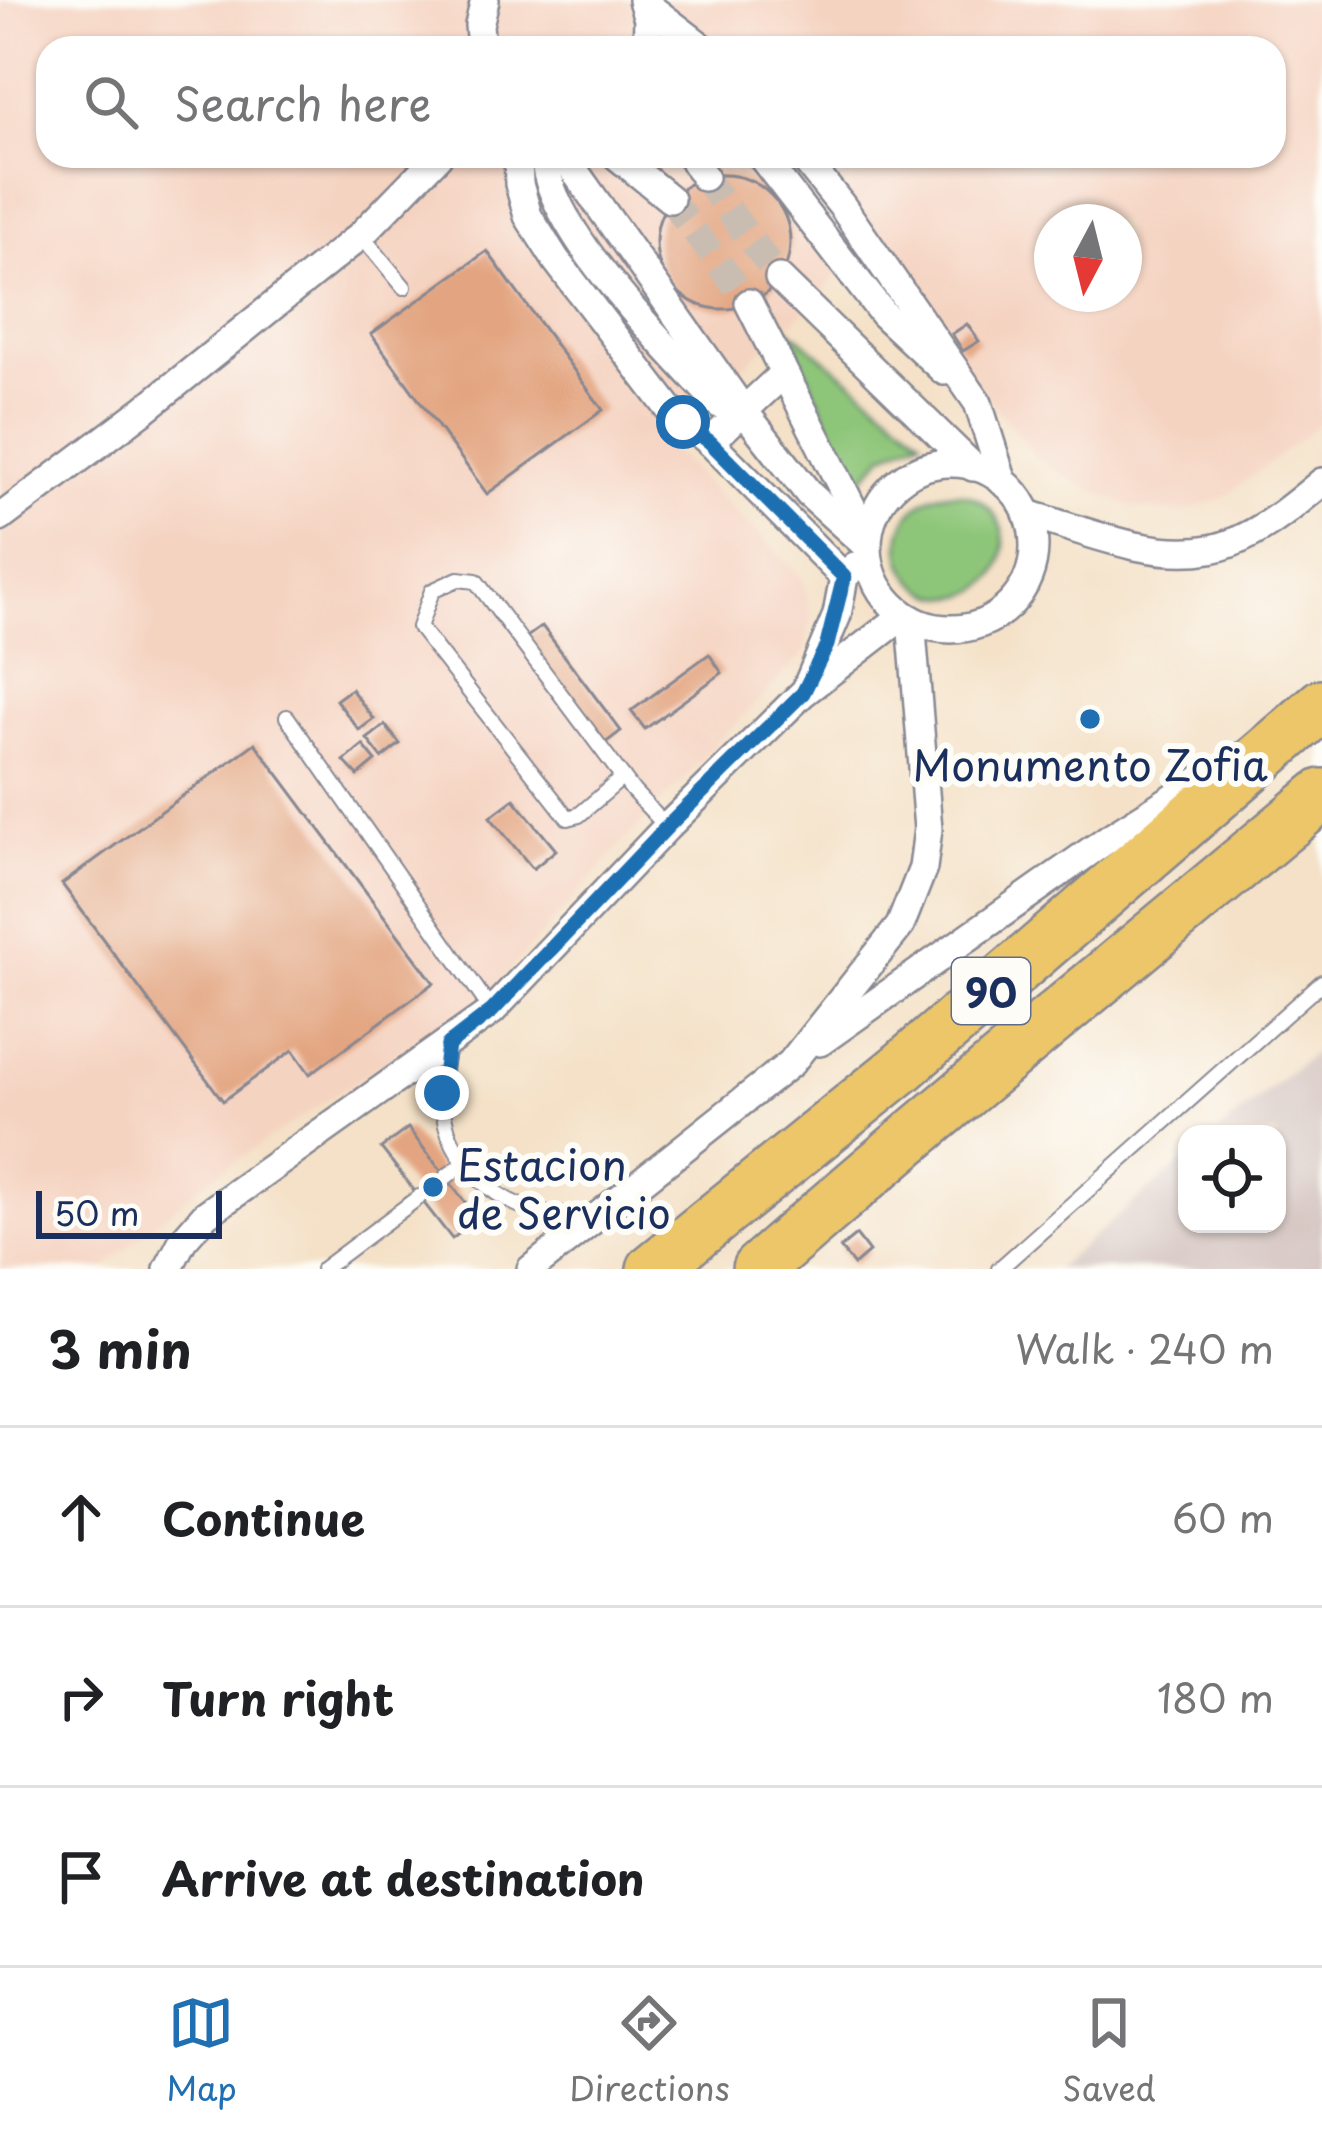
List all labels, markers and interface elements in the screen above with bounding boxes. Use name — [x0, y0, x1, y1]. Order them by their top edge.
search box — [36, 36, 1286, 168]
text: Search here — [174, 68, 431, 136]
icon: search — [78, 69, 144, 135]
north arrow — [1034, 204, 1142, 312]
route start — [656, 395, 710, 449]
marker: Monumento Zofia — [1077, 706, 1103, 732]
place label: Monumento Zofia — [912, 732, 1268, 795]
road number: 90 — [952, 958, 1030, 1024]
route end — [415, 1066, 469, 1120]
map controls — [1178, 1125, 1286, 1233]
button: locate — [1178, 1125, 1286, 1233]
place label: Estacion de Servicio — [457, 1132, 671, 1243]
marker: Estacion de Servicio — [420, 1174, 446, 1200]
scale bar — [36, 1185, 222, 1238]
text: 50 m — [54, 1187, 140, 1237]
text: 3 min — [48, 1309, 192, 1386]
text: Walk · 240 m — [1016, 1318, 1274, 1377]
text: Continue — [162, 1483, 365, 1551]
icon: ahead — [48, 1484, 114, 1550]
text: 60 m — [1172, 1487, 1274, 1546]
text: Turn right — [162, 1663, 394, 1731]
icon: right — [48, 1664, 114, 1730]
text: 180 m — [1157, 1667, 1274, 1726]
text: Arrive at destination — [162, 1843, 645, 1911]
icon: arrive — [48, 1844, 114, 1910]
tab: Map — [166, 1990, 237, 2112]
tab: Directions — [569, 1990, 730, 2112]
tab: Saved — [1062, 1990, 1156, 2112]

